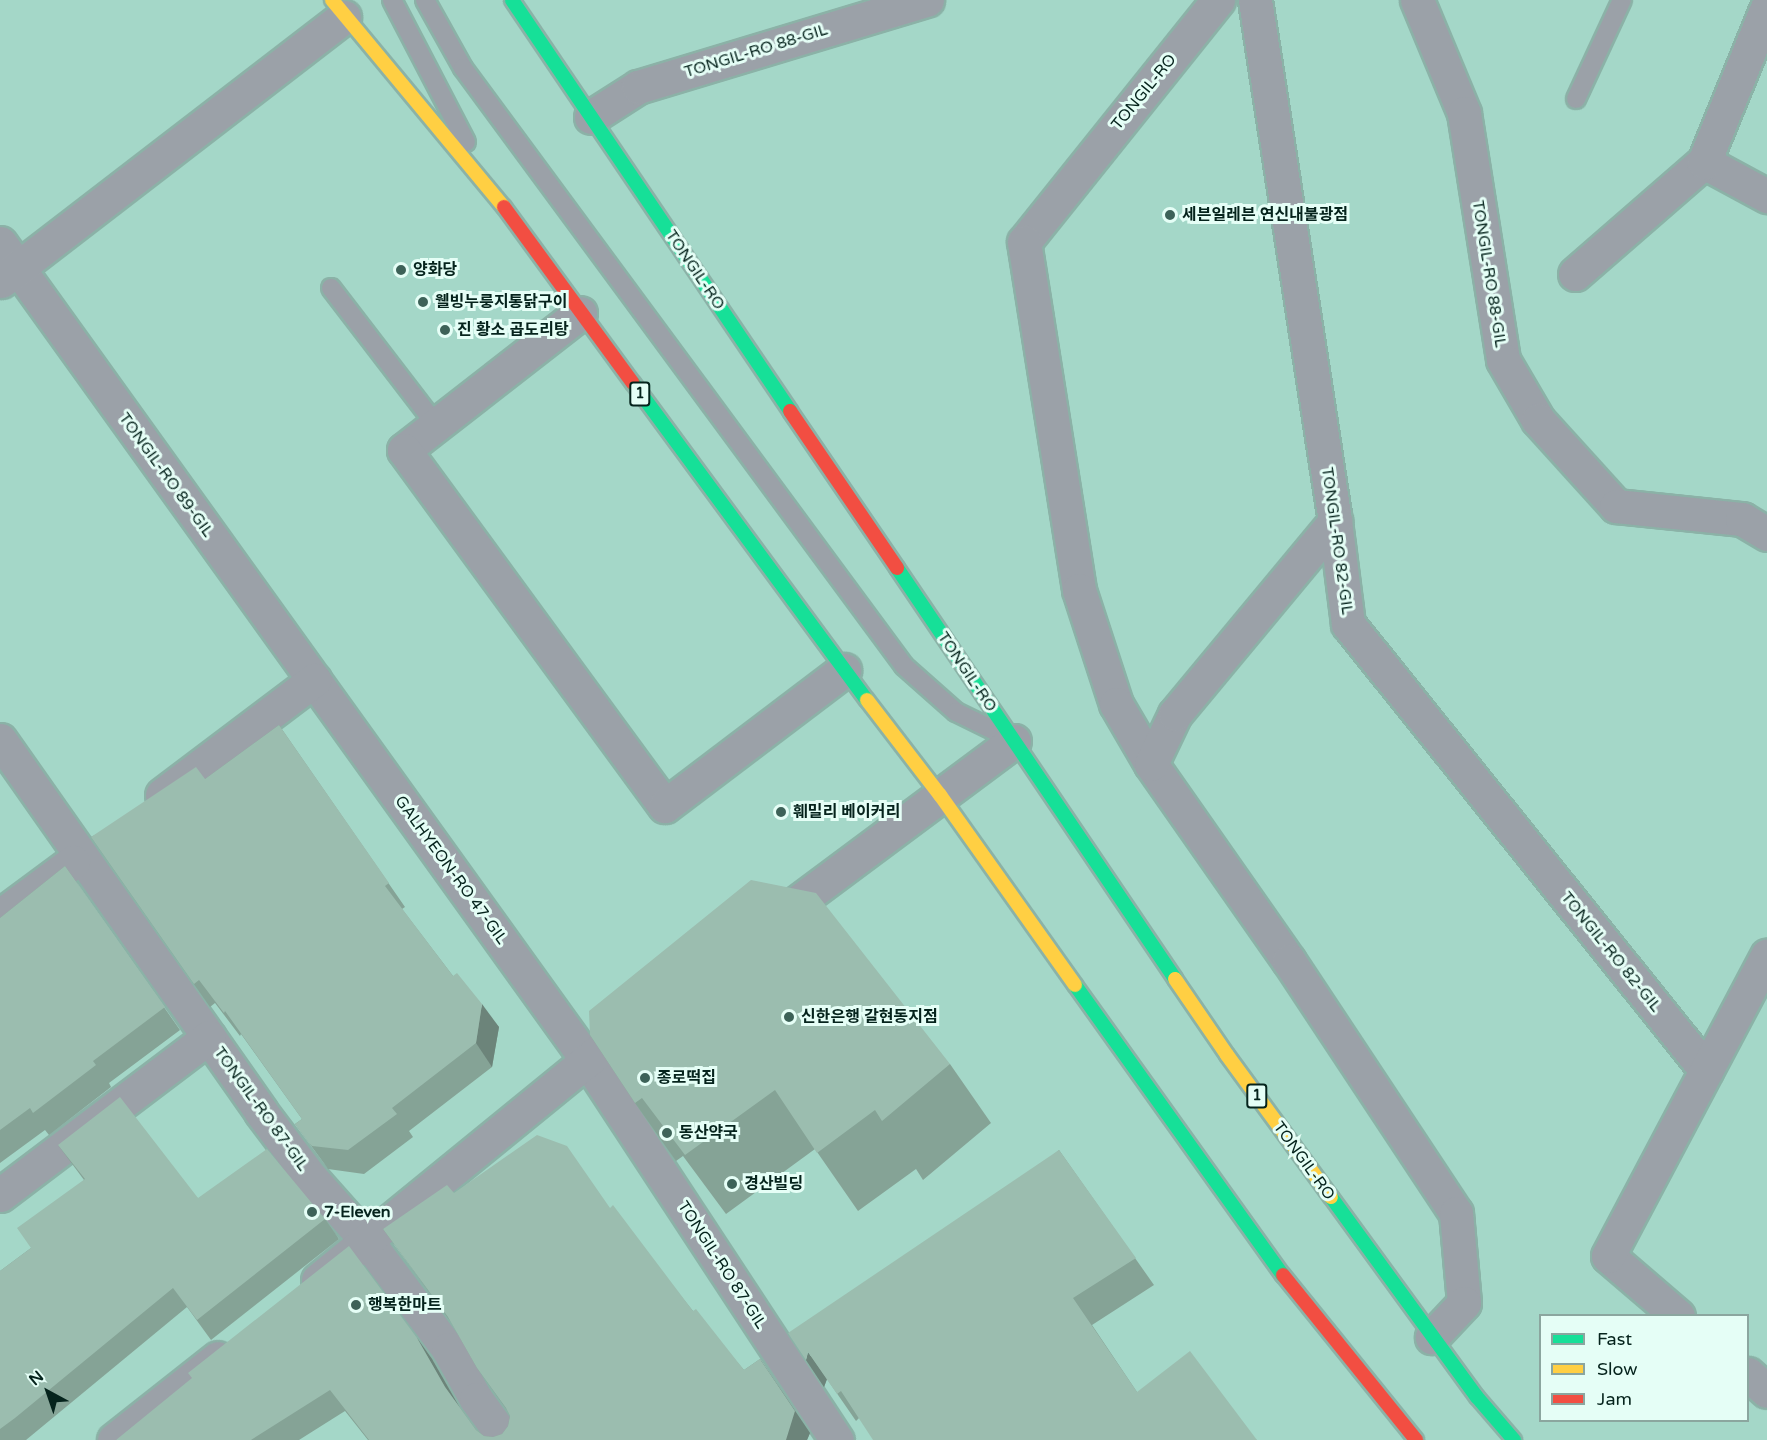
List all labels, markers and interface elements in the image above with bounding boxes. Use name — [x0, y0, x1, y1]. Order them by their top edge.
street label: TONGIL-RO 88-GIL — [682, 20, 830, 82]
street label: TONGIL-RO — [1108, 50, 1180, 134]
street label: TONGIL-RO 88-GIL — [1468, 199, 1510, 349]
place label: 세븐일레븐 연신내불광점 — [1182, 205, 1348, 225]
marker: 세븐일레븐 연신내불광점 — [1163, 208, 1177, 222]
street label: TONGIL-RO — [661, 226, 729, 314]
place label: 양화당 — [413, 260, 457, 280]
marker: 양화당 — [394, 263, 408, 277]
place label: 웰빙누룽지통닭구이 — [435, 292, 567, 312]
marker: 웰빙누룽지통닭구이 — [416, 295, 430, 309]
place label: 진 황소 곱도리탕 — [457, 320, 568, 340]
marker: 진 황소 곱도리탕 — [438, 323, 452, 337]
road number: 1 — [628, 382, 652, 406]
street label: TONGIL-RO 89-GIL — [115, 409, 217, 541]
street label: TONGIL-RO 82-GIL — [1317, 466, 1357, 616]
street label: TONGIL-RO — [933, 628, 1001, 716]
street label: GALHYEON-RO 47-GIL — [391, 792, 511, 948]
place label: 훼밀리 베이커리 — [793, 802, 900, 822]
marker: 훼밀리 베이커리 — [774, 805, 788, 819]
street label: TONGIL-RO 82-GIL — [1557, 888, 1665, 1016]
place label: 신한은행 갈현동지점 — [801, 1007, 938, 1027]
marker: 신한은행 갈현동지점 — [782, 1010, 796, 1024]
street label: TONGIL-RO 87-GIL — [210, 1043, 312, 1175]
place label: 종로떡집 — [657, 1068, 716, 1088]
marker: 종로떡집 — [638, 1071, 652, 1085]
road number: 1 — [1245, 1084, 1269, 1108]
street label: TONGIL-RO — [1269, 1118, 1339, 1204]
place label: 동산약국 — [679, 1123, 738, 1143]
marker: 동산약국 — [660, 1126, 674, 1140]
place label: 경산빌딩 — [744, 1174, 803, 1194]
marker: 경산빌딩 — [725, 1177, 739, 1191]
street label: TONGIL-RO 87-GIL — [674, 1198, 770, 1332]
place label: 7-Eleven — [324, 1202, 391, 1222]
marker: 7-Eleven — [305, 1205, 319, 1219]
place label: 행복한마트 — [368, 1295, 442, 1315]
marker: 행복한마트 — [349, 1298, 363, 1312]
legend — [1539, 1314, 1749, 1422]
text: Fast — [1597, 1328, 1632, 1350]
text: Slow — [1597, 1358, 1638, 1380]
north arrow — [18, 1362, 78, 1422]
text: N — [25, 1366, 48, 1390]
text: Jam — [1597, 1388, 1632, 1410]

